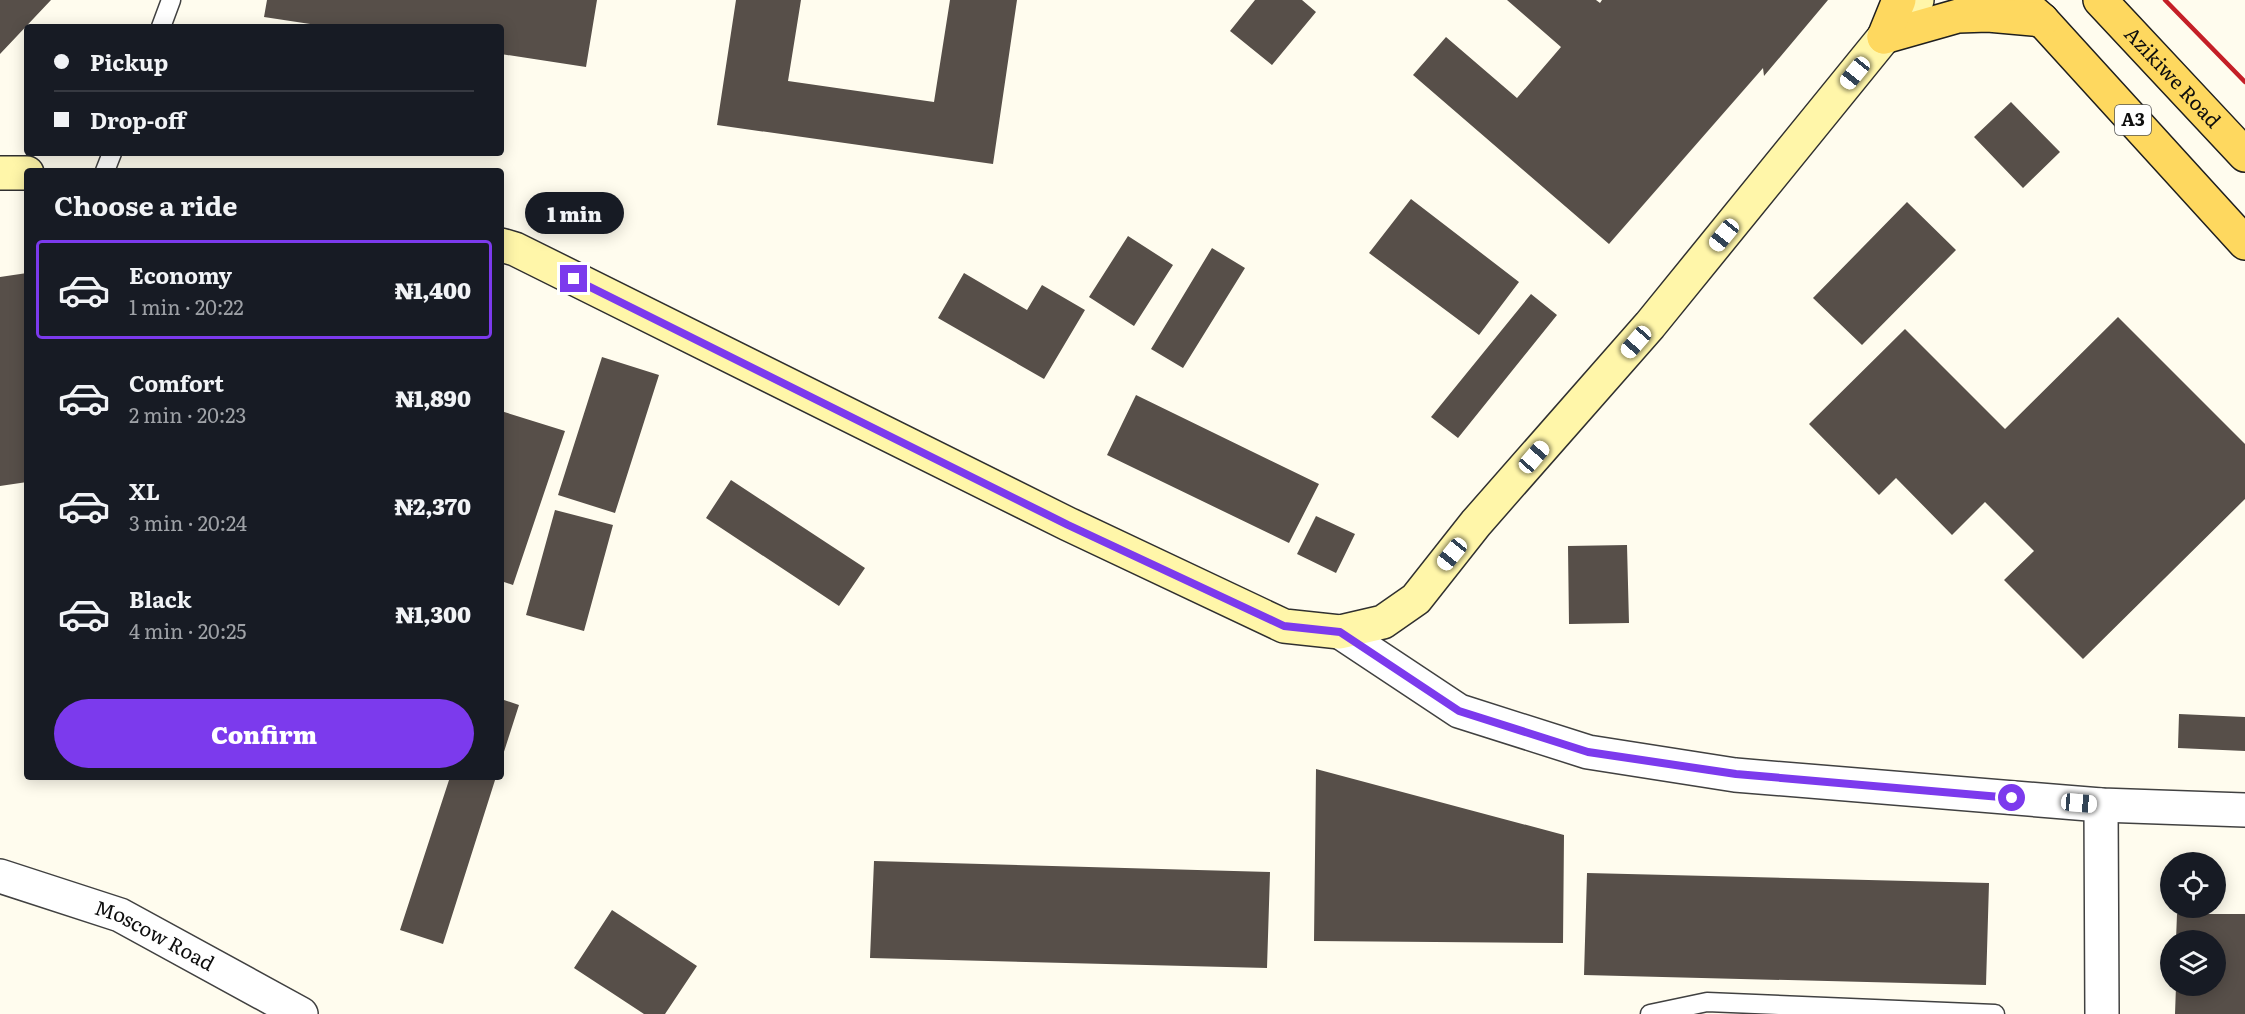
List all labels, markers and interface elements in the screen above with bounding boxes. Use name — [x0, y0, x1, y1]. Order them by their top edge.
street label: Azikiwe Road — [2119, 19, 2229, 134]
text: Pickup — [90, 45, 168, 78]
car — [1837, 53, 1873, 93]
text: Drop-off — [90, 103, 186, 136]
road number: A3 — [2115, 105, 2151, 135]
text: Choose a ride — [54, 184, 237, 224]
callout: 1 min — [524, 192, 624, 234]
text: 1 min — [547, 198, 602, 228]
car — [1706, 215, 1742, 255]
text: Economy — [129, 258, 232, 291]
icon: car — [57, 263, 111, 317]
route end — [560, 265, 587, 292]
text: ₦1,400 — [395, 273, 471, 306]
text: 1 min · 20:22 — [129, 291, 244, 321]
car — [1617, 323, 1655, 361]
text: Comfort — [129, 366, 224, 399]
icon: car — [57, 371, 111, 425]
text: ₦1,890 — [395, 381, 471, 414]
text: 2 min · 20:23 — [129, 399, 246, 429]
car — [1515, 438, 1553, 476]
text: XL — [129, 474, 160, 507]
icon: car — [57, 479, 111, 533]
text: ₦2,370 — [395, 489, 471, 522]
text: 3 min · 20:24 — [129, 507, 247, 537]
car — [1434, 534, 1470, 574]
text: Black — [129, 582, 191, 615]
icon: car — [57, 587, 111, 641]
text: ₦1,300 — [396, 597, 471, 630]
text: 4 min · 20:25 — [129, 615, 246, 645]
button: Confirm — [54, 699, 474, 768]
route start — [1998, 784, 2025, 811]
car — [2060, 792, 2098, 814]
map controls — [2160, 852, 2226, 996]
button: locate — [2160, 852, 2226, 918]
street label: Moscow Road — [91, 891, 221, 977]
button: layers — [2160, 930, 2226, 996]

